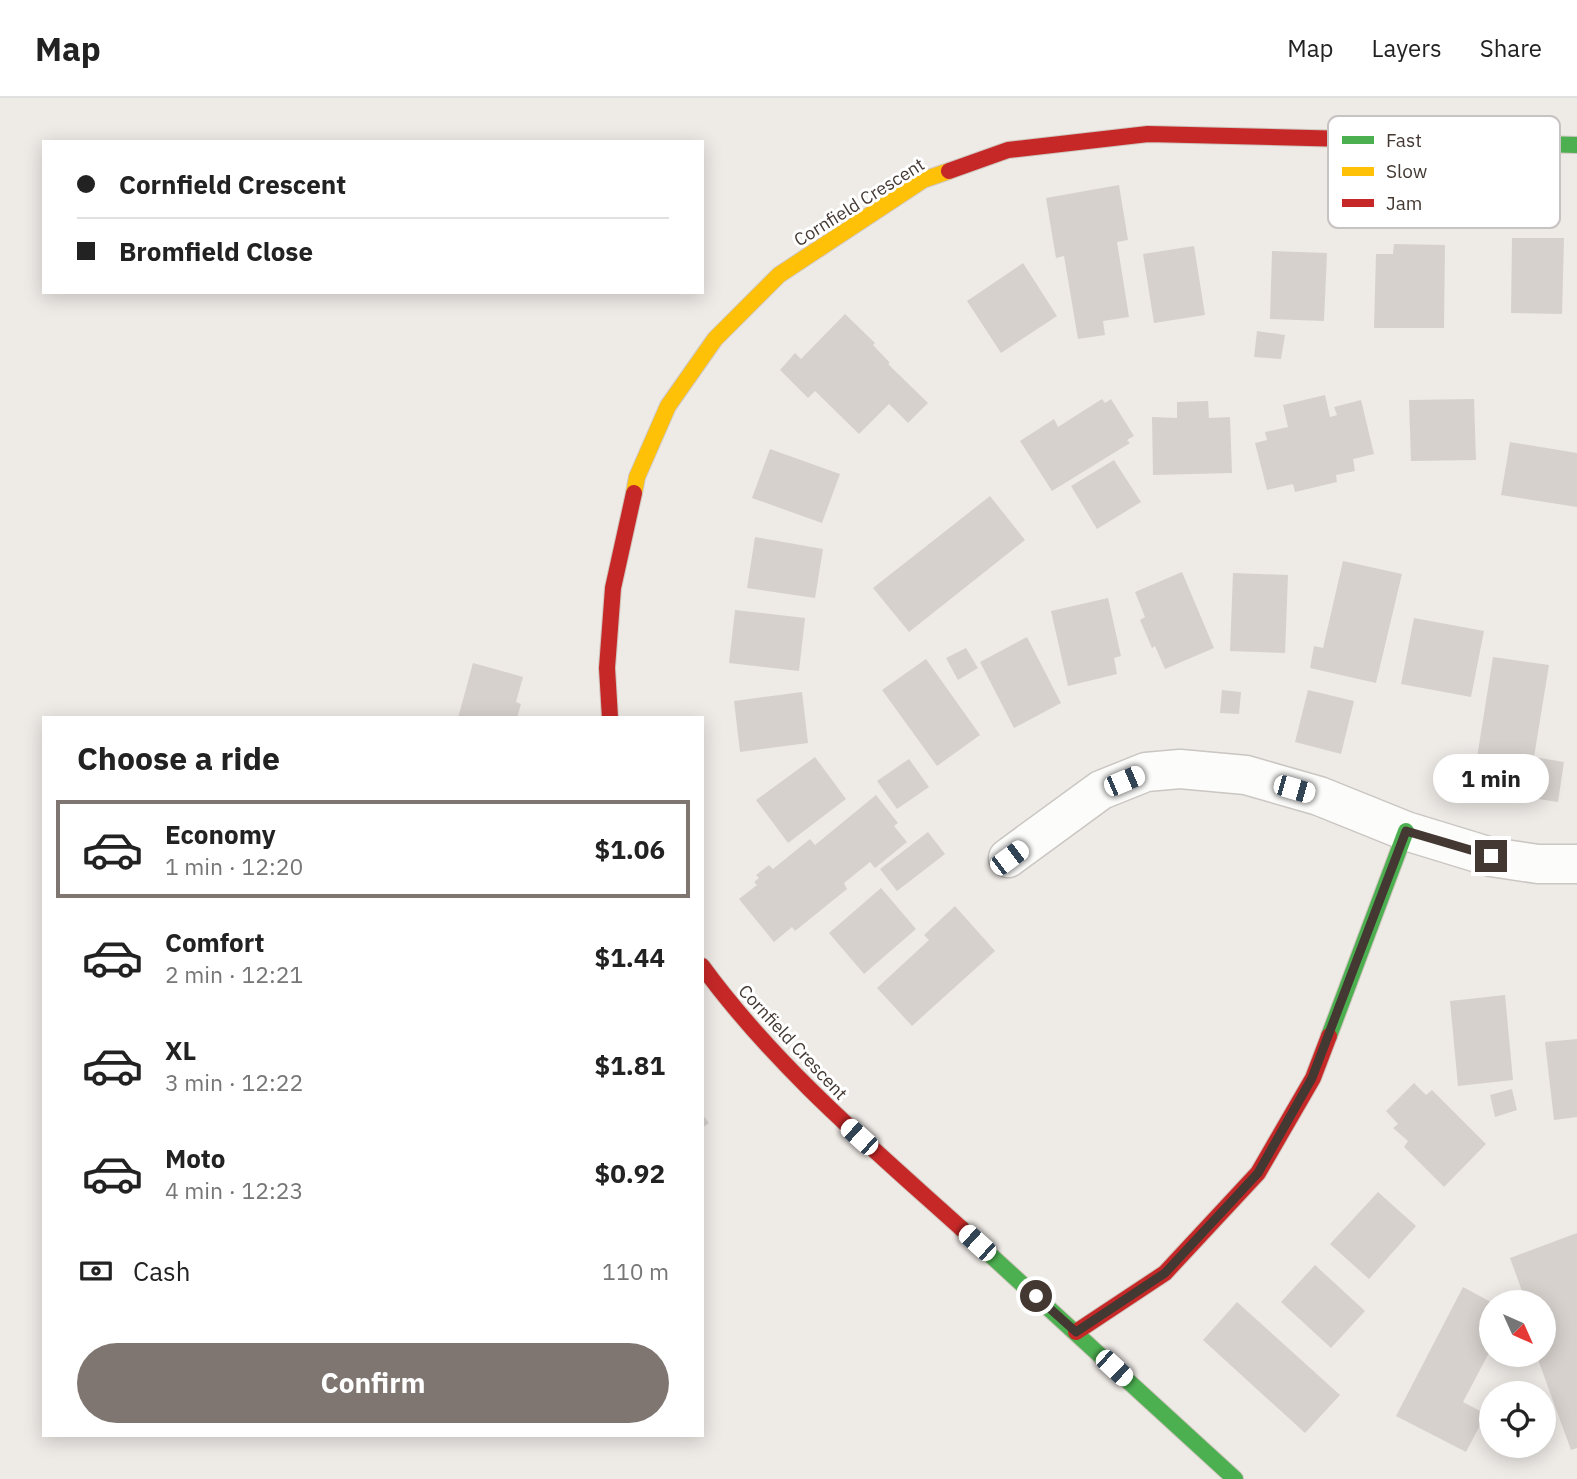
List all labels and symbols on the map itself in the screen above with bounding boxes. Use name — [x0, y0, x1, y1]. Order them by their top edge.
legend — [1328, 116, 1560, 228]
text: Fast — [1386, 128, 1422, 152]
street label: Cornfield Crescent — [790, 153, 928, 251]
text: Slow — [1386, 159, 1427, 183]
text: Jam — [1386, 191, 1422, 215]
callout: 1 min — [1433, 754, 1549, 804]
car — [1101, 763, 1148, 799]
car — [1271, 773, 1318, 805]
car — [986, 837, 1033, 879]
route end — [1475, 840, 1507, 872]
street label: Cornfield Crescent — [734, 979, 852, 1105]
car — [837, 1115, 882, 1159]
car — [955, 1221, 1000, 1265]
route start — [1020, 1280, 1052, 1312]
north arrow — [1479, 1290, 1556, 1367]
car — [1092, 1346, 1137, 1390]

